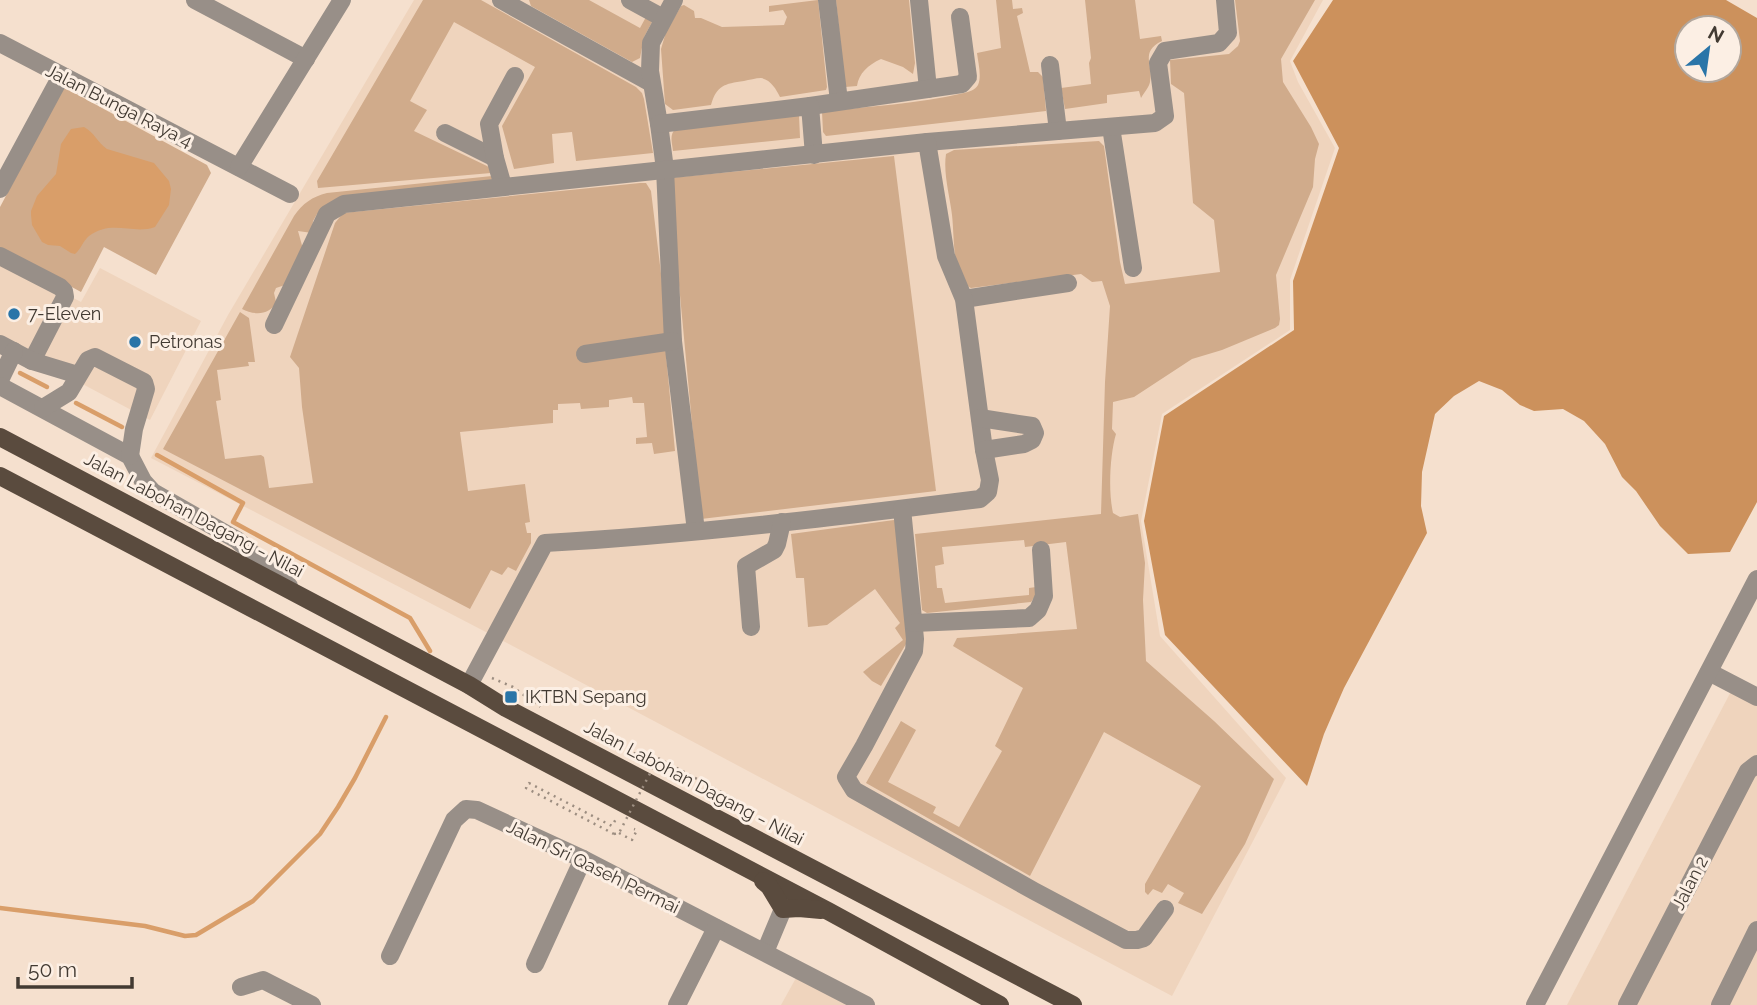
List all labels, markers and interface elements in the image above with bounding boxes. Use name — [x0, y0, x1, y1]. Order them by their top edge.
north arrow — [1673, 14, 1743, 84]
text: N — [1705, 21, 1728, 47]
street label: Jalan Bunga Raya 4 — [42, 59, 196, 152]
place label: 7-Eleven — [28, 303, 101, 324]
marker: 7-Eleven — [6, 306, 22, 322]
place label: Petronas — [149, 331, 223, 352]
marker: Petronas — [127, 334, 143, 350]
street label: Jalan Labohan Dagang ‒ Nilai — [81, 448, 308, 581]
place label: IKTBN Sepang — [525, 686, 647, 707]
marker: IKTBN Sepang — [503, 689, 519, 705]
street label: Jalan Labohan Dagang ‒ Nilai — [581, 716, 808, 849]
street label: Jalan Sri Qaseh Permai — [503, 816, 683, 918]
street label: Jalan 2 — [1667, 852, 1712, 913]
scale bar — [18, 946, 131, 990]
text: 50 m — [28, 957, 77, 982]

